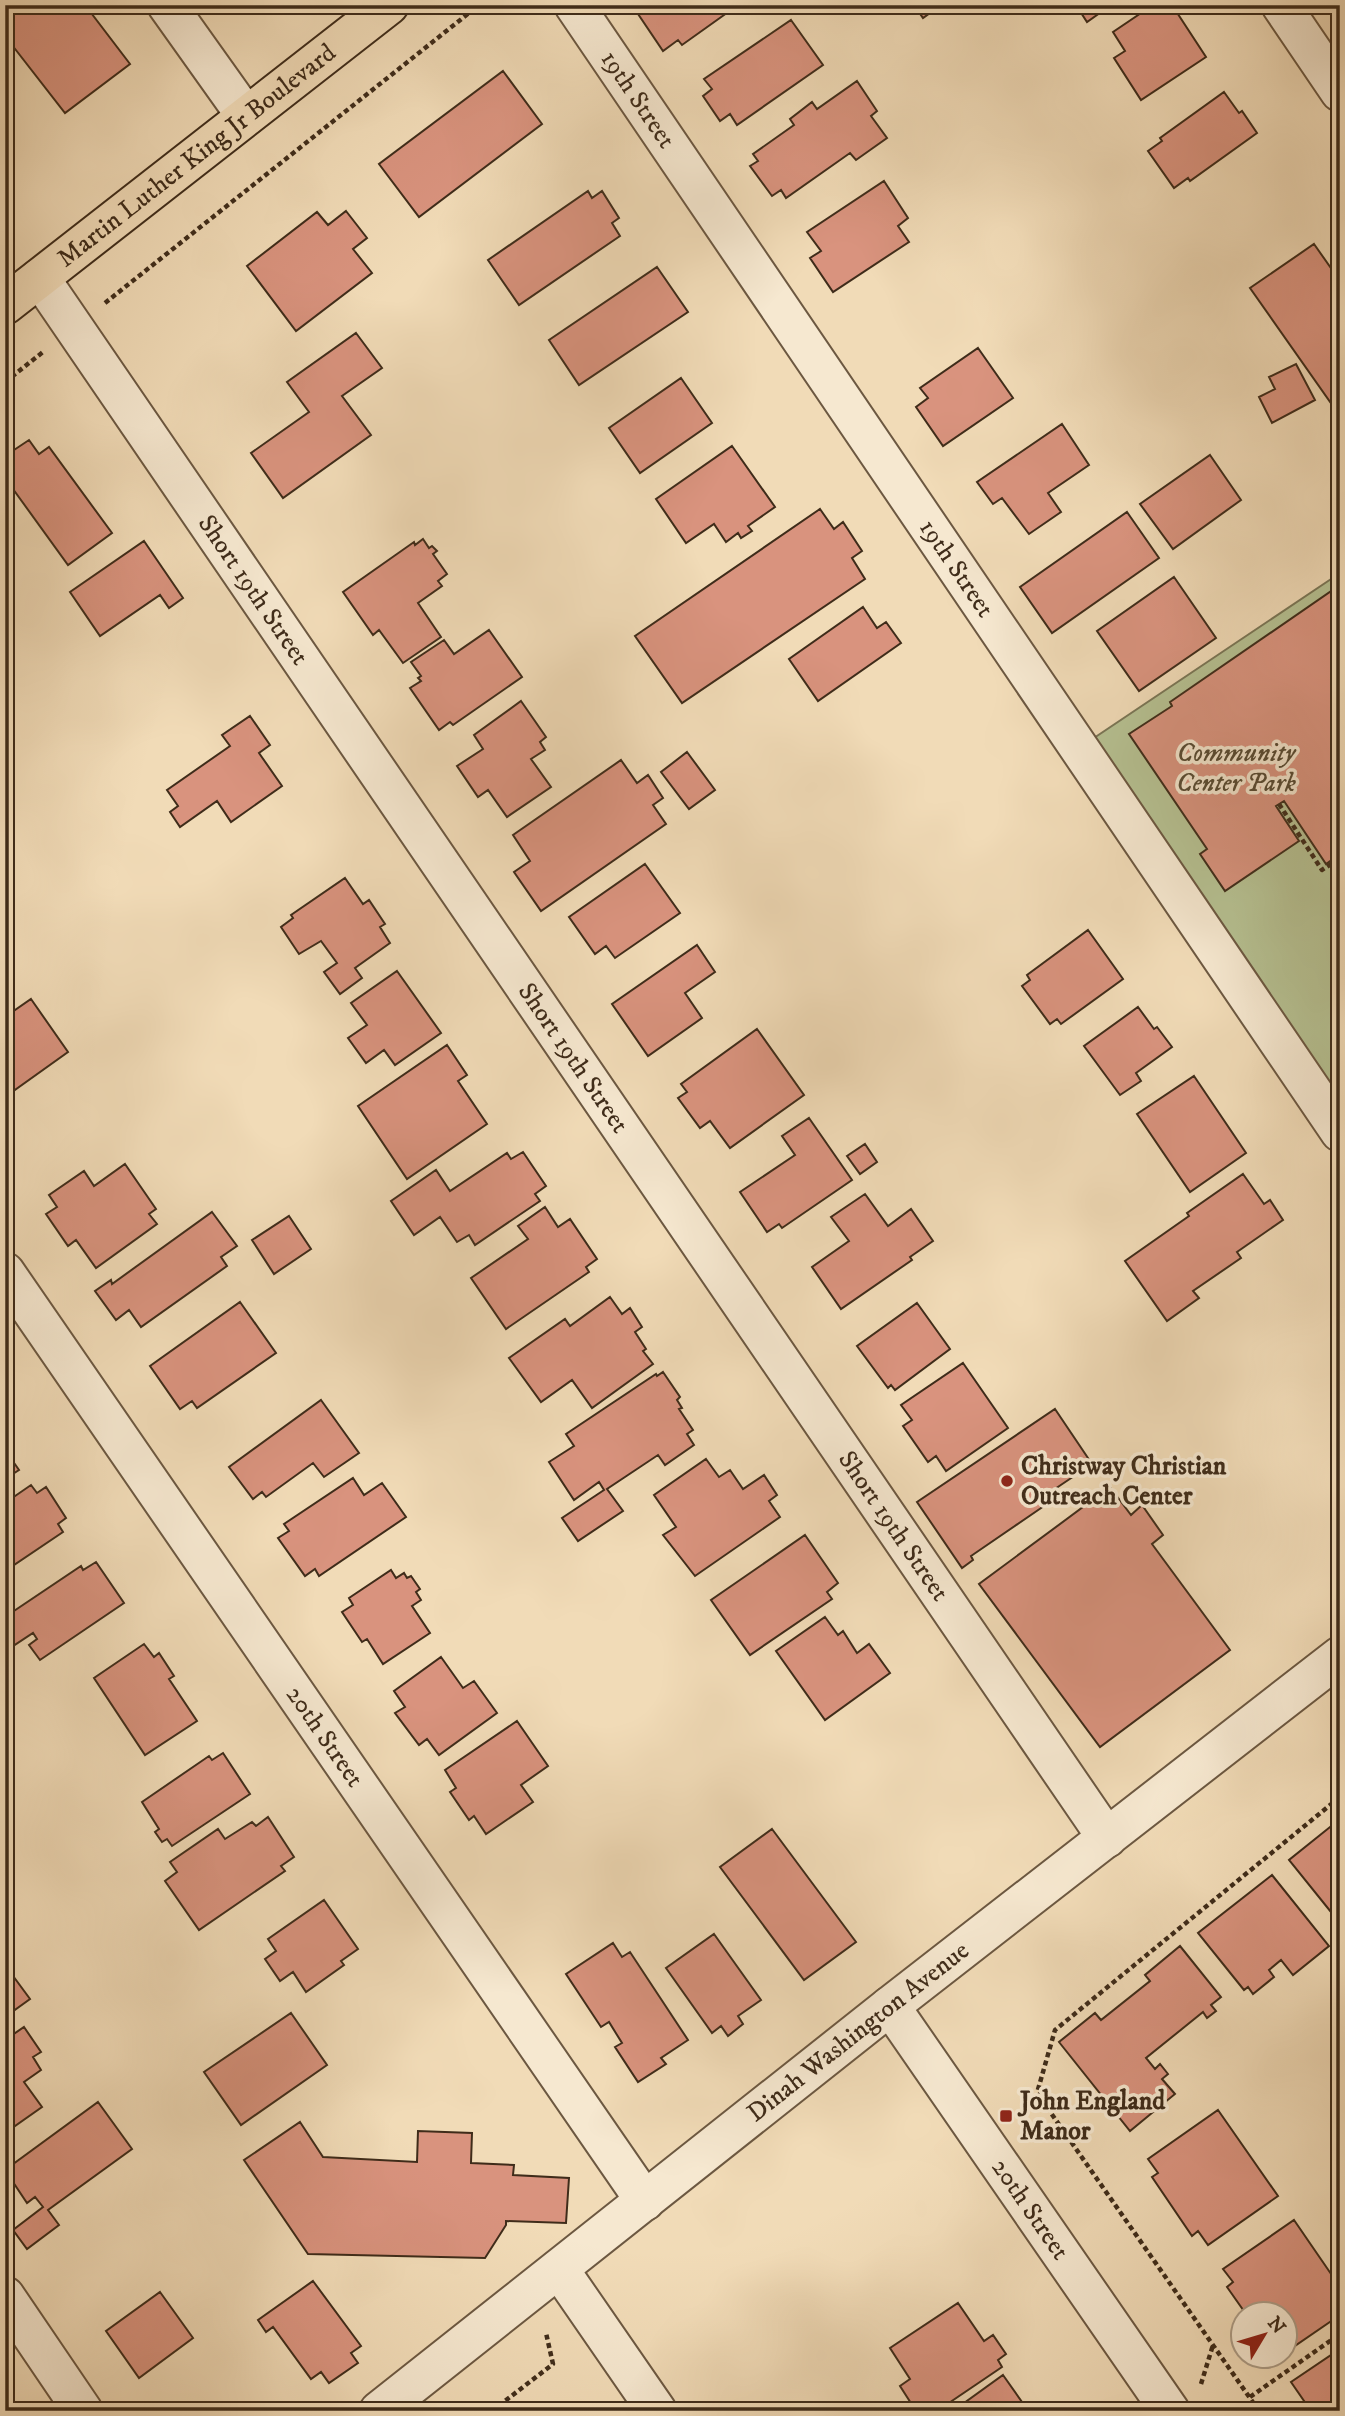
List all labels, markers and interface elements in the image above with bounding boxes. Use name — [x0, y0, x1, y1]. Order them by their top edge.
street label: Martin Luther King Jr Boulevard — [50, 36, 343, 275]
street label: 19th Street — [593, 44, 683, 155]
street label: Short 19th Street — [190, 509, 316, 671]
street label: 19th Street — [912, 513, 1002, 624]
park label: Community Center Park — [1176, 737, 1297, 800]
street label: Short 19th Street — [511, 977, 636, 1139]
street label: Short 19th Street — [831, 1445, 957, 1607]
place label: Christway Christian Outreach Center — [1021, 1450, 1227, 1513]
marker: Christway Christian Outreach Center — [999, 1473, 1015, 1489]
street label: 20th Street — [279, 1679, 371, 1794]
street label: Dinah Washington Avenue — [740, 1934, 976, 2129]
place label: John England Manor — [1017, 2085, 1166, 2148]
marker: John England Manor — [998, 2108, 1014, 2124]
street label: 20th Street — [984, 2152, 1077, 2266]
north arrow — [1230, 2300, 1300, 2370]
text: N — [1262, 2312, 1290, 2339]

